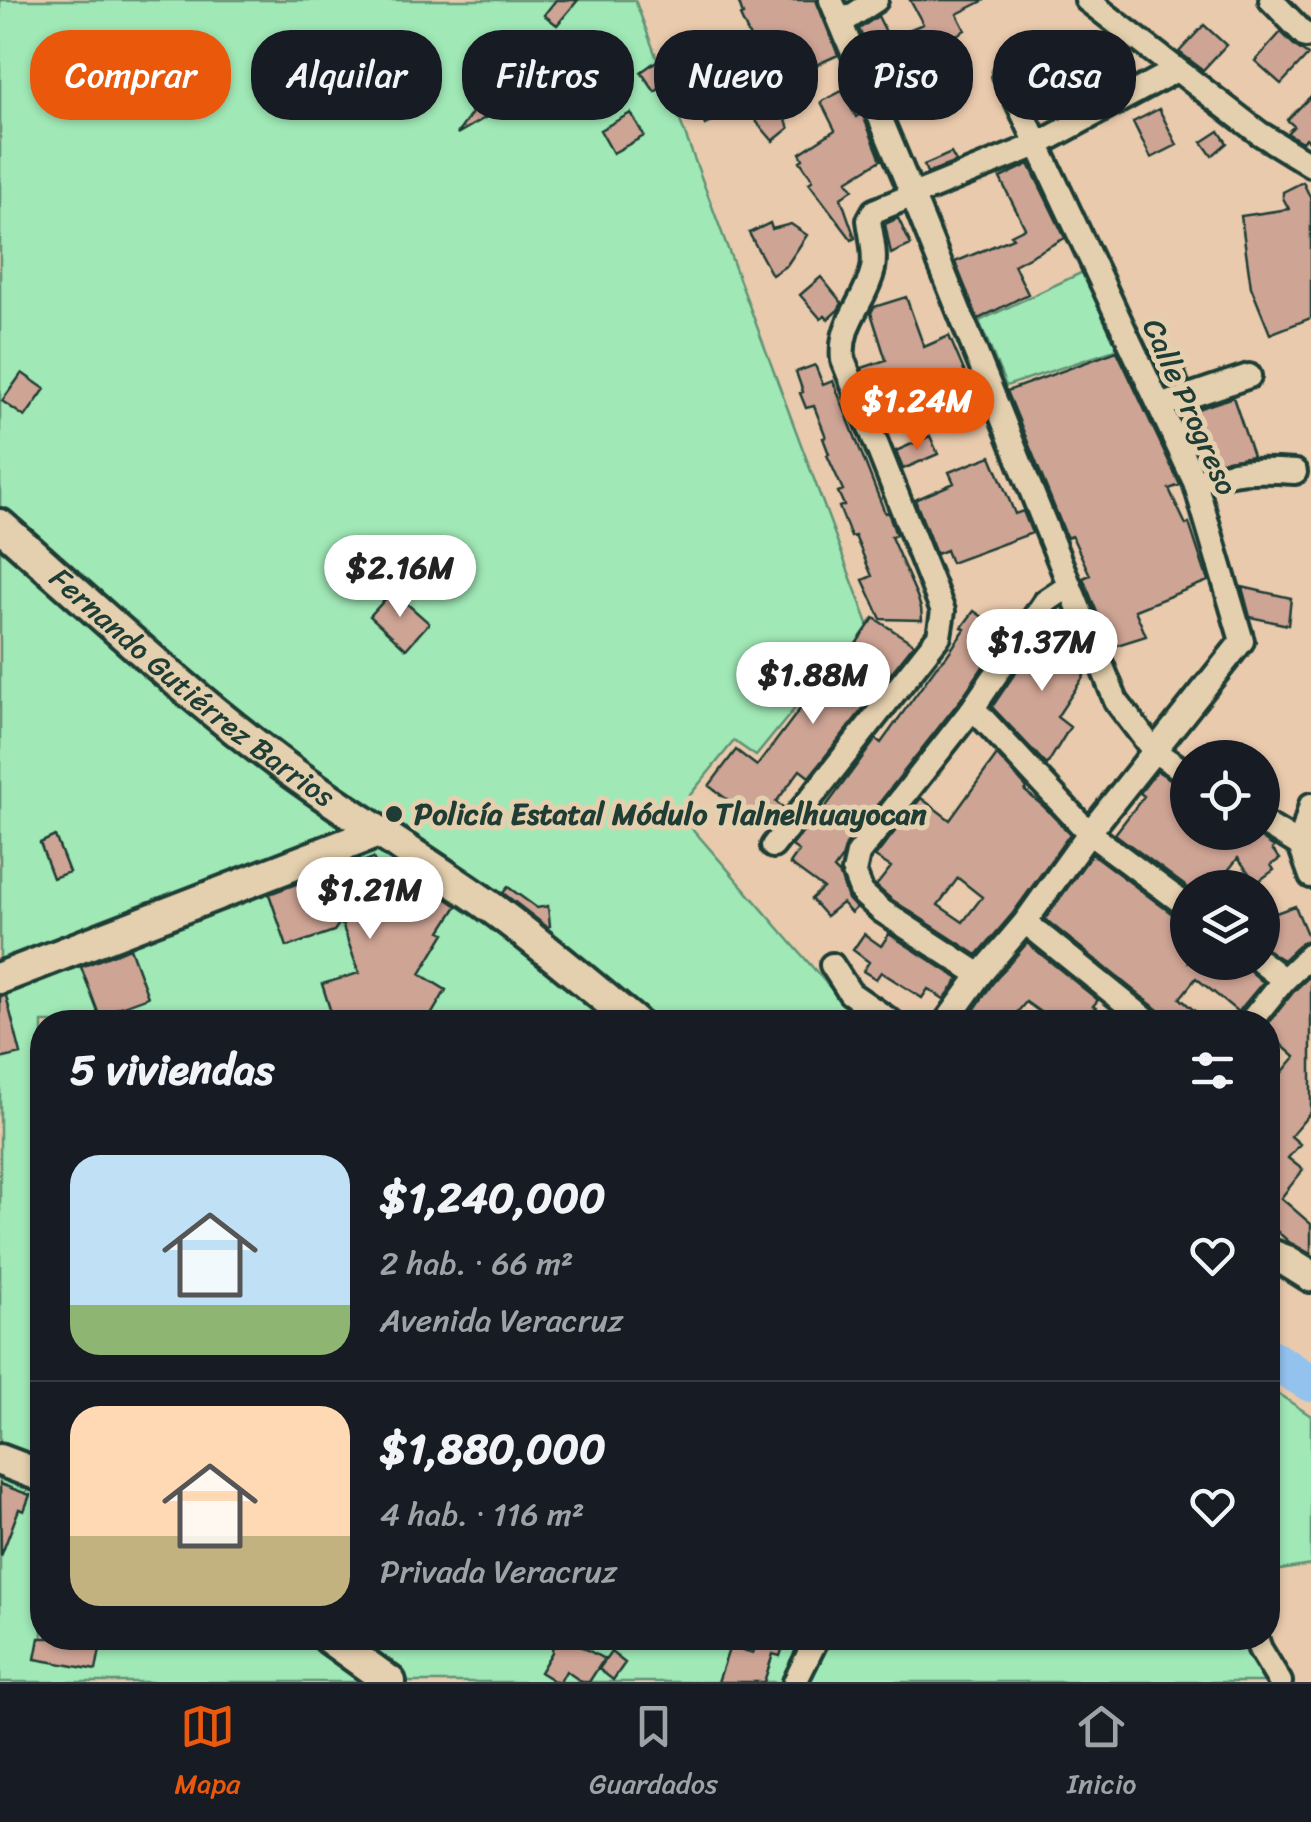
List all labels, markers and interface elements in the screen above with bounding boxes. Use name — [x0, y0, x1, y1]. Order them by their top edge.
chip: Comprar — [30, 30, 231, 120]
chip: Alquilar — [251, 30, 442, 120]
chip: Filtros — [462, 30, 634, 120]
chip: Nuevo — [654, 30, 818, 120]
chip: Piso — [838, 30, 973, 120]
chip: Casa — [993, 30, 1136, 120]
street label: Calle Progreso — [1127, 310, 1253, 504]
pin: $1.24M — [836, 368, 998, 453]
text: $1.24M — [862, 372, 972, 429]
pin: $2.16M — [319, 535, 481, 620]
text: $2.16M — [346, 539, 454, 596]
street label: Fernando Gutiérrez Barrios — [36, 553, 347, 822]
pin: $1.37M — [961, 609, 1123, 694]
text: $1.37M — [989, 613, 1095, 670]
pin: $1.88M — [732, 642, 894, 727]
text: $1.88M — [758, 646, 868, 703]
map controls — [1170, 740, 1280, 980]
button: locate — [1170, 740, 1280, 850]
place label: Policía Estatal Módulo Tlalnelhuayocan — [414, 787, 928, 841]
marker: Policía Estatal Módulo Tlalnelhuayocan — [383, 803, 405, 825]
pin: $1.21M — [289, 857, 451, 942]
text: $1.21M — [318, 861, 422, 918]
button: layers — [1170, 870, 1280, 980]
text: 5 viviendas — [70, 1033, 274, 1107]
icon: filters — [1185, 1043, 1240, 1098]
text: $1,240,000 — [380, 1161, 606, 1235]
icon: home — [150, 1195, 270, 1315]
icon: heart — [1185, 1228, 1240, 1283]
text: 2 hab. · 66 m² — [380, 1235, 573, 1292]
text: Avenida Veracruz — [380, 1292, 623, 1349]
text: $1,880,000 — [380, 1412, 606, 1486]
icon: home — [150, 1446, 270, 1566]
icon: heart — [1185, 1479, 1240, 1534]
text: 4 hab. · 116 m² — [380, 1486, 584, 1543]
text: Privada Veracruz — [380, 1543, 617, 1600]
tab: Mapa — [175, 1699, 240, 1808]
tab: Guardados — [589, 1699, 718, 1808]
tab: Inicio — [1067, 1699, 1136, 1808]

